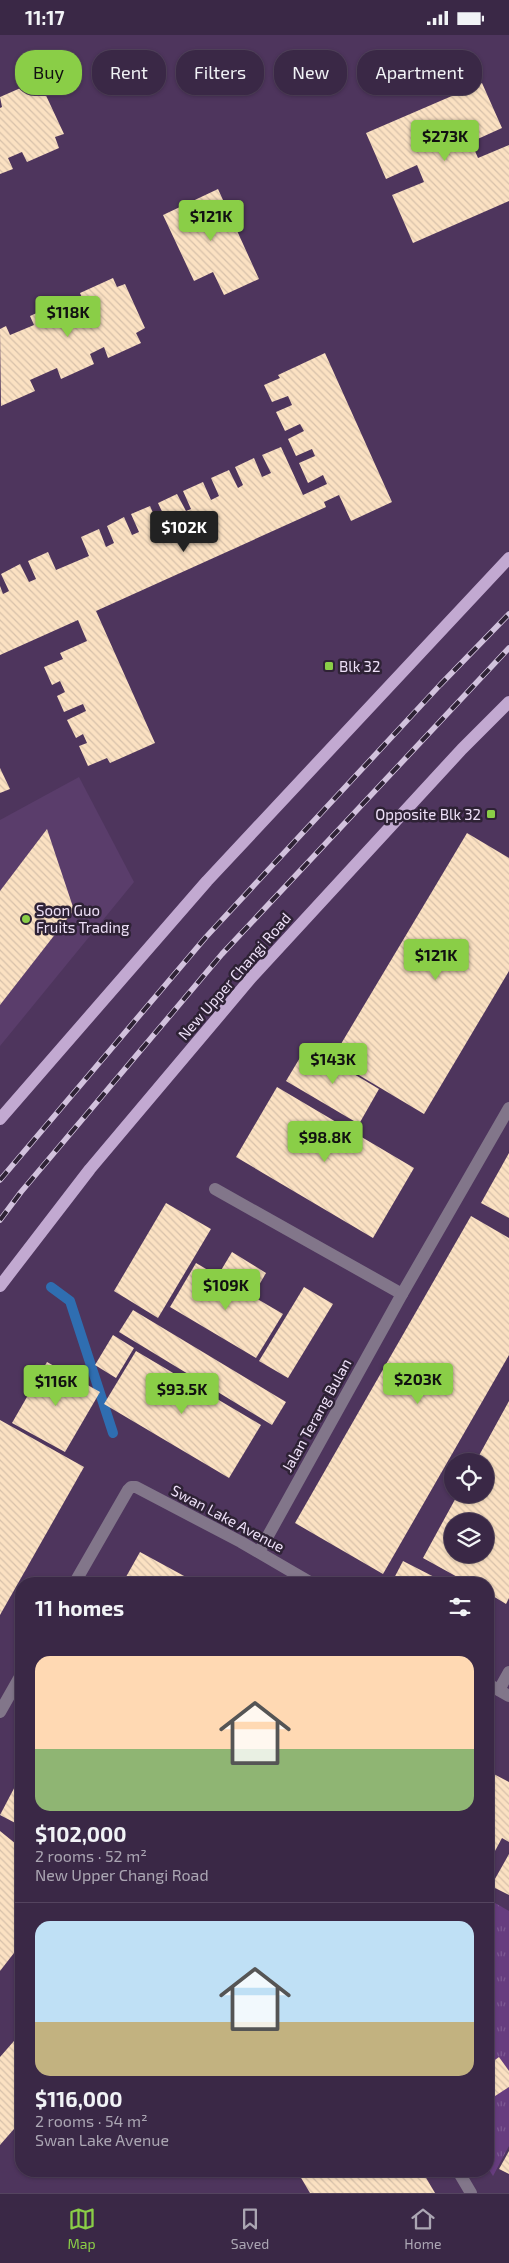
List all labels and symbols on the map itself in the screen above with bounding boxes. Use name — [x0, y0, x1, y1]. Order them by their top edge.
pin: $273K — [410, 119, 480, 162]
pin: $121K — [176, 199, 246, 242]
pin: $118K — [33, 295, 103, 338]
pin: $102K — [149, 511, 219, 553]
place label: Blk 32 — [339, 657, 380, 675]
marker: Blk 32 — [323, 660, 335, 672]
place label: Opposite Blk 32 — [375, 805, 481, 823]
marker: Opposite Blk 32 — [485, 808, 497, 820]
place label: Soon Guo Fruits Trading — [36, 901, 130, 936]
street label: New Upper Changi Road — [174, 909, 294, 1043]
marker: Soon Guo Fruits Trading — [20, 913, 32, 925]
pin: $121K — [401, 939, 471, 981]
pin: $143K — [298, 1043, 368, 1085]
pin: $98.8K — [284, 1121, 366, 1163]
pin: $109K — [191, 1269, 261, 1311]
street label: Jalan Terang Bulan — [277, 1355, 355, 1475]
pin: $203K — [383, 1363, 453, 1405]
pin: $116K — [21, 1365, 91, 1407]
pin: $93.5K — [141, 1373, 223, 1415]
street label: Swan Lake Avenue — [168, 1481, 288, 1555]

